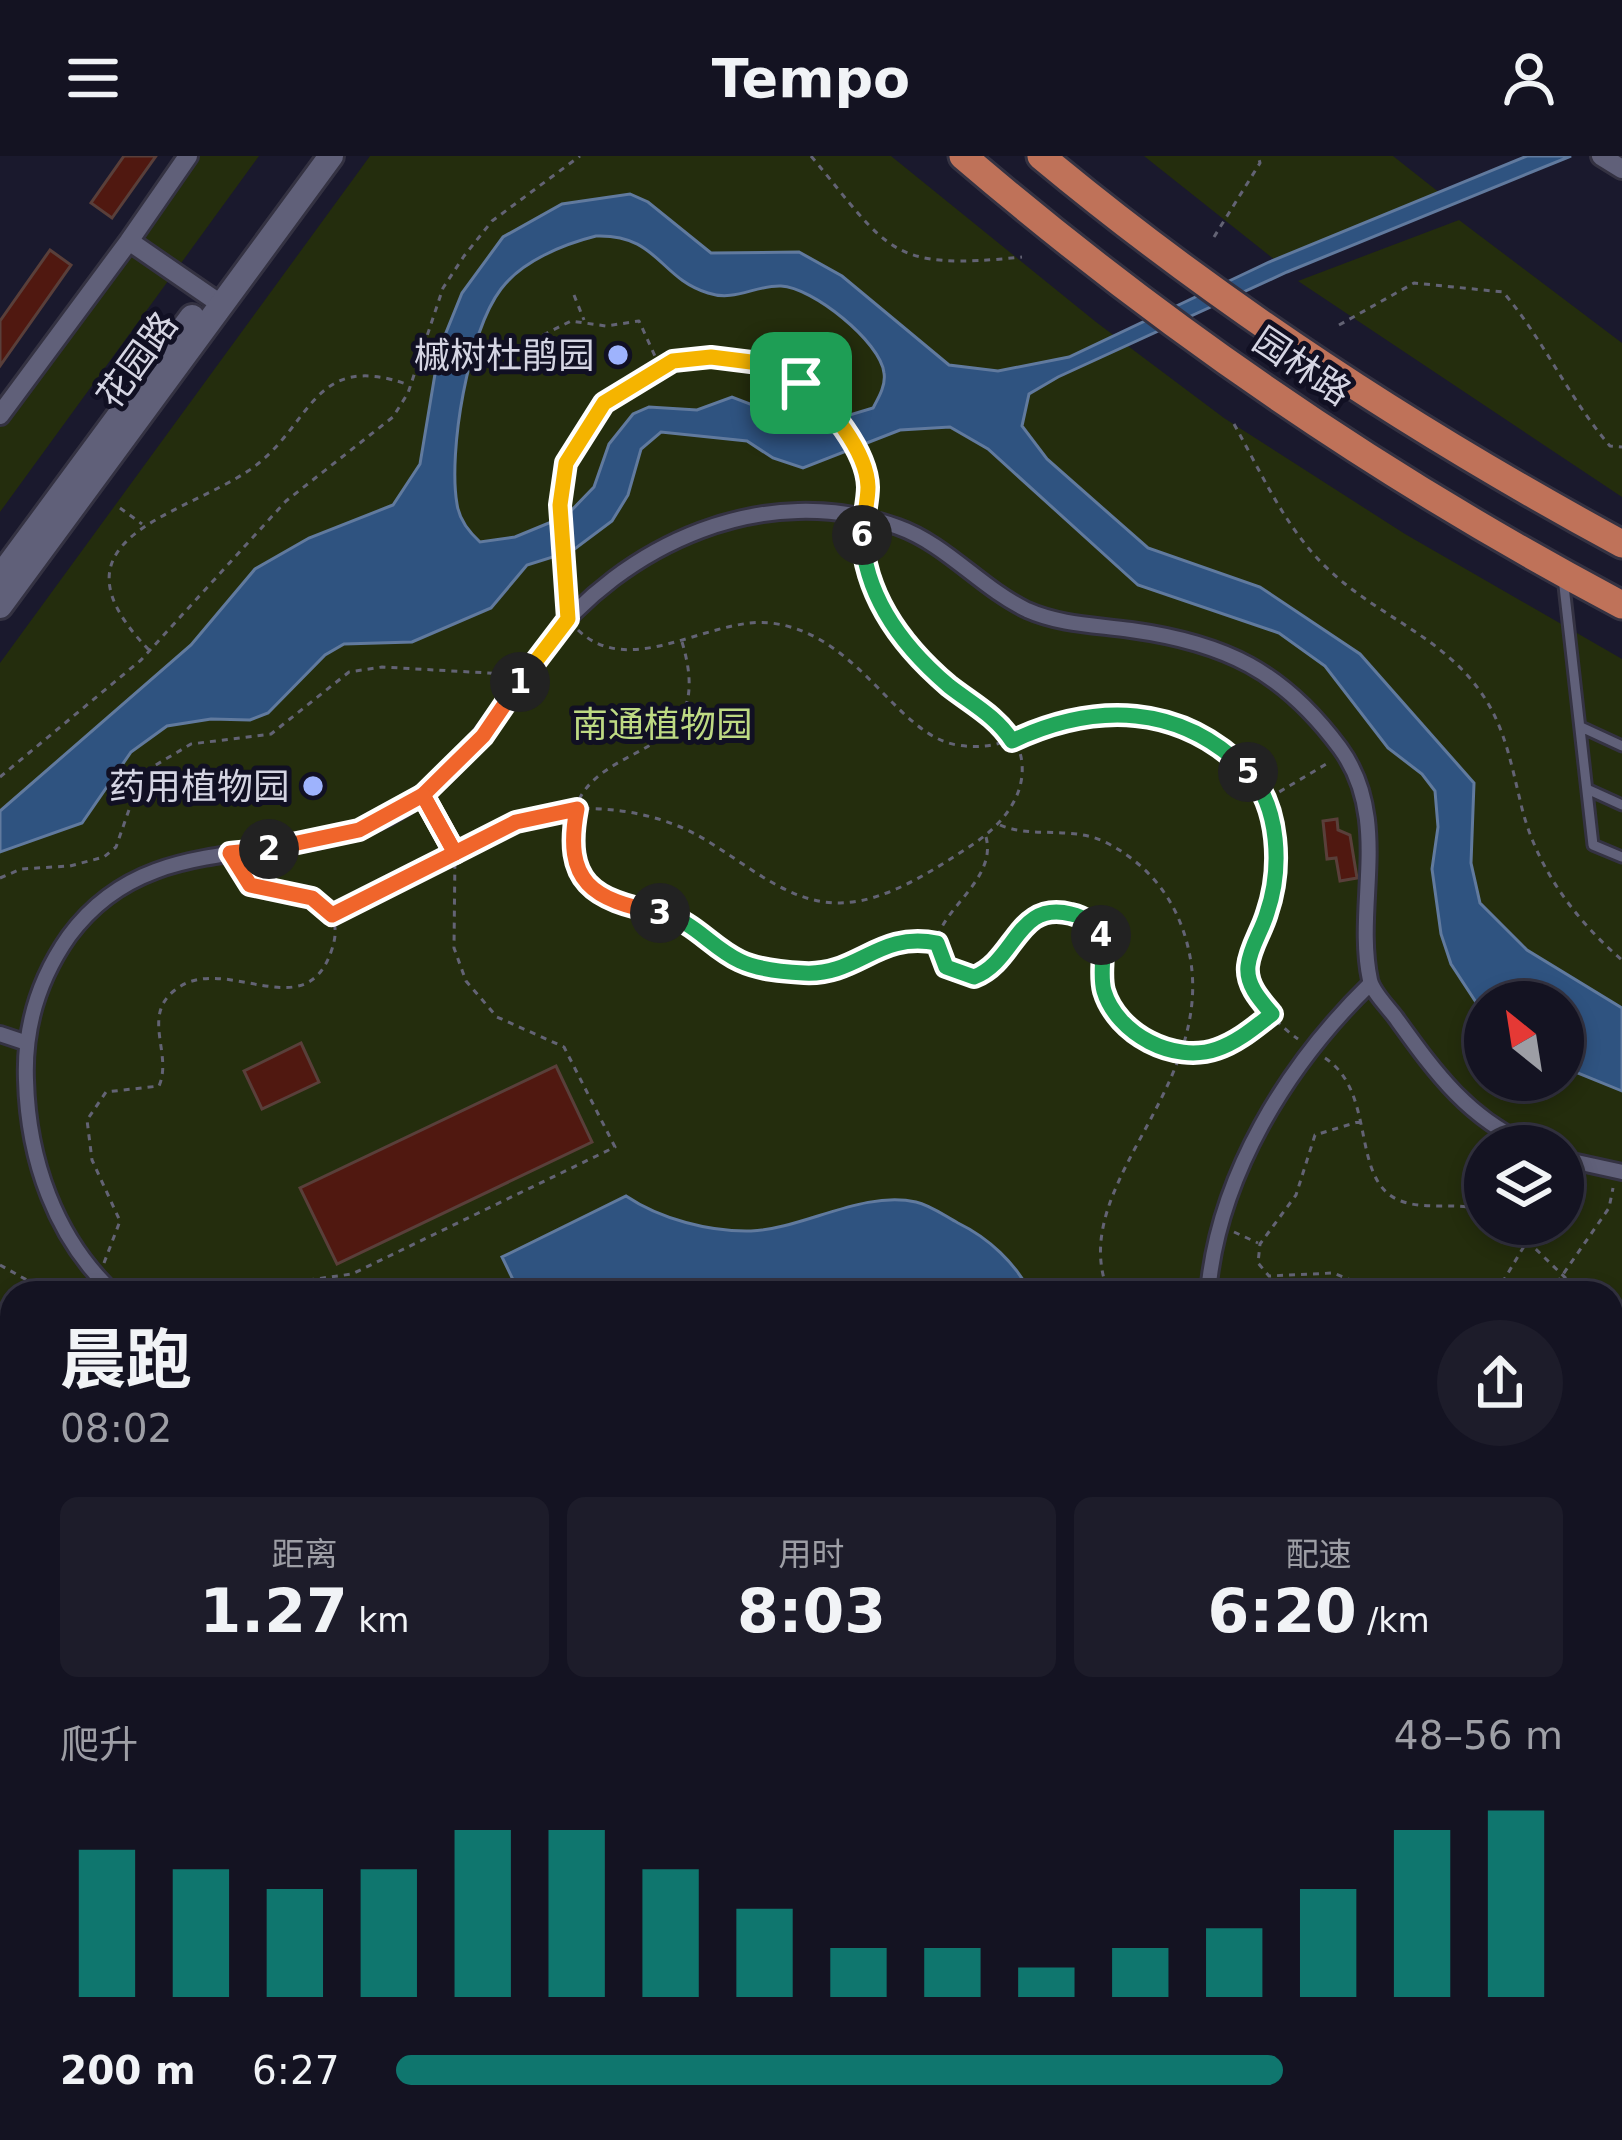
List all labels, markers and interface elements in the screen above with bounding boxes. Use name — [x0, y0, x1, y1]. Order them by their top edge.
icon: menu — [60, 45, 126, 111]
icon: person — [1496, 45, 1562, 111]
text: Tempo — [712, 47, 910, 110]
street label: 花园路 — [89, 304, 185, 416]
street label: 园林路 — [1246, 319, 1358, 413]
pin — [750, 332, 852, 434]
place label: 槭树杜鹃园 — [414, 335, 594, 376]
marker: 槭树杜鹃园 — [605, 342, 631, 368]
icon: arrive — [768, 350, 834, 416]
pin: 6 — [832, 505, 892, 565]
text: 6 — [851, 515, 873, 554]
pin: 1 — [490, 652, 550, 712]
text: 1 — [509, 662, 531, 701]
park label: 南通植物园 — [572, 704, 752, 745]
pin: 5 — [1218, 742, 1278, 802]
text: 5 — [1237, 752, 1259, 791]
place label: 药用植物园 — [109, 766, 289, 807]
marker: 药用植物园 — [300, 773, 326, 799]
pin: 2 — [239, 819, 299, 879]
text: 2 — [258, 829, 280, 868]
pin: 3 — [630, 883, 690, 943]
text: 3 — [649, 893, 671, 932]
pin: 4 — [1071, 905, 1131, 965]
text: 4 — [1090, 915, 1112, 954]
north arrow — [1464, 981, 1584, 1101]
map controls — [1464, 981, 1584, 1245]
button: layers — [1464, 1125, 1584, 1245]
button: share — [1437, 1320, 1563, 1446]
text: 晨跑 — [60, 1322, 192, 1399]
text: 08:02 — [60, 1406, 172, 1451]
text: 距离 — [272, 1535, 338, 1574]
text: 用时 — [779, 1535, 845, 1574]
text: 配速 — [1286, 1535, 1352, 1574]
text: 1.27 — [200, 1576, 348, 1646]
text: 8:03 — [737, 1576, 886, 1646]
text: 6:20 — [1207, 1576, 1357, 1646]
text: km — [348, 1601, 409, 1640]
text: /km — [1357, 1601, 1430, 1640]
text: 48–56 m — [1394, 1713, 1563, 1758]
text: 爬升 — [60, 1722, 138, 1767]
text: 200 m — [60, 2048, 196, 2093]
text: 6:27 — [252, 2048, 340, 2093]

